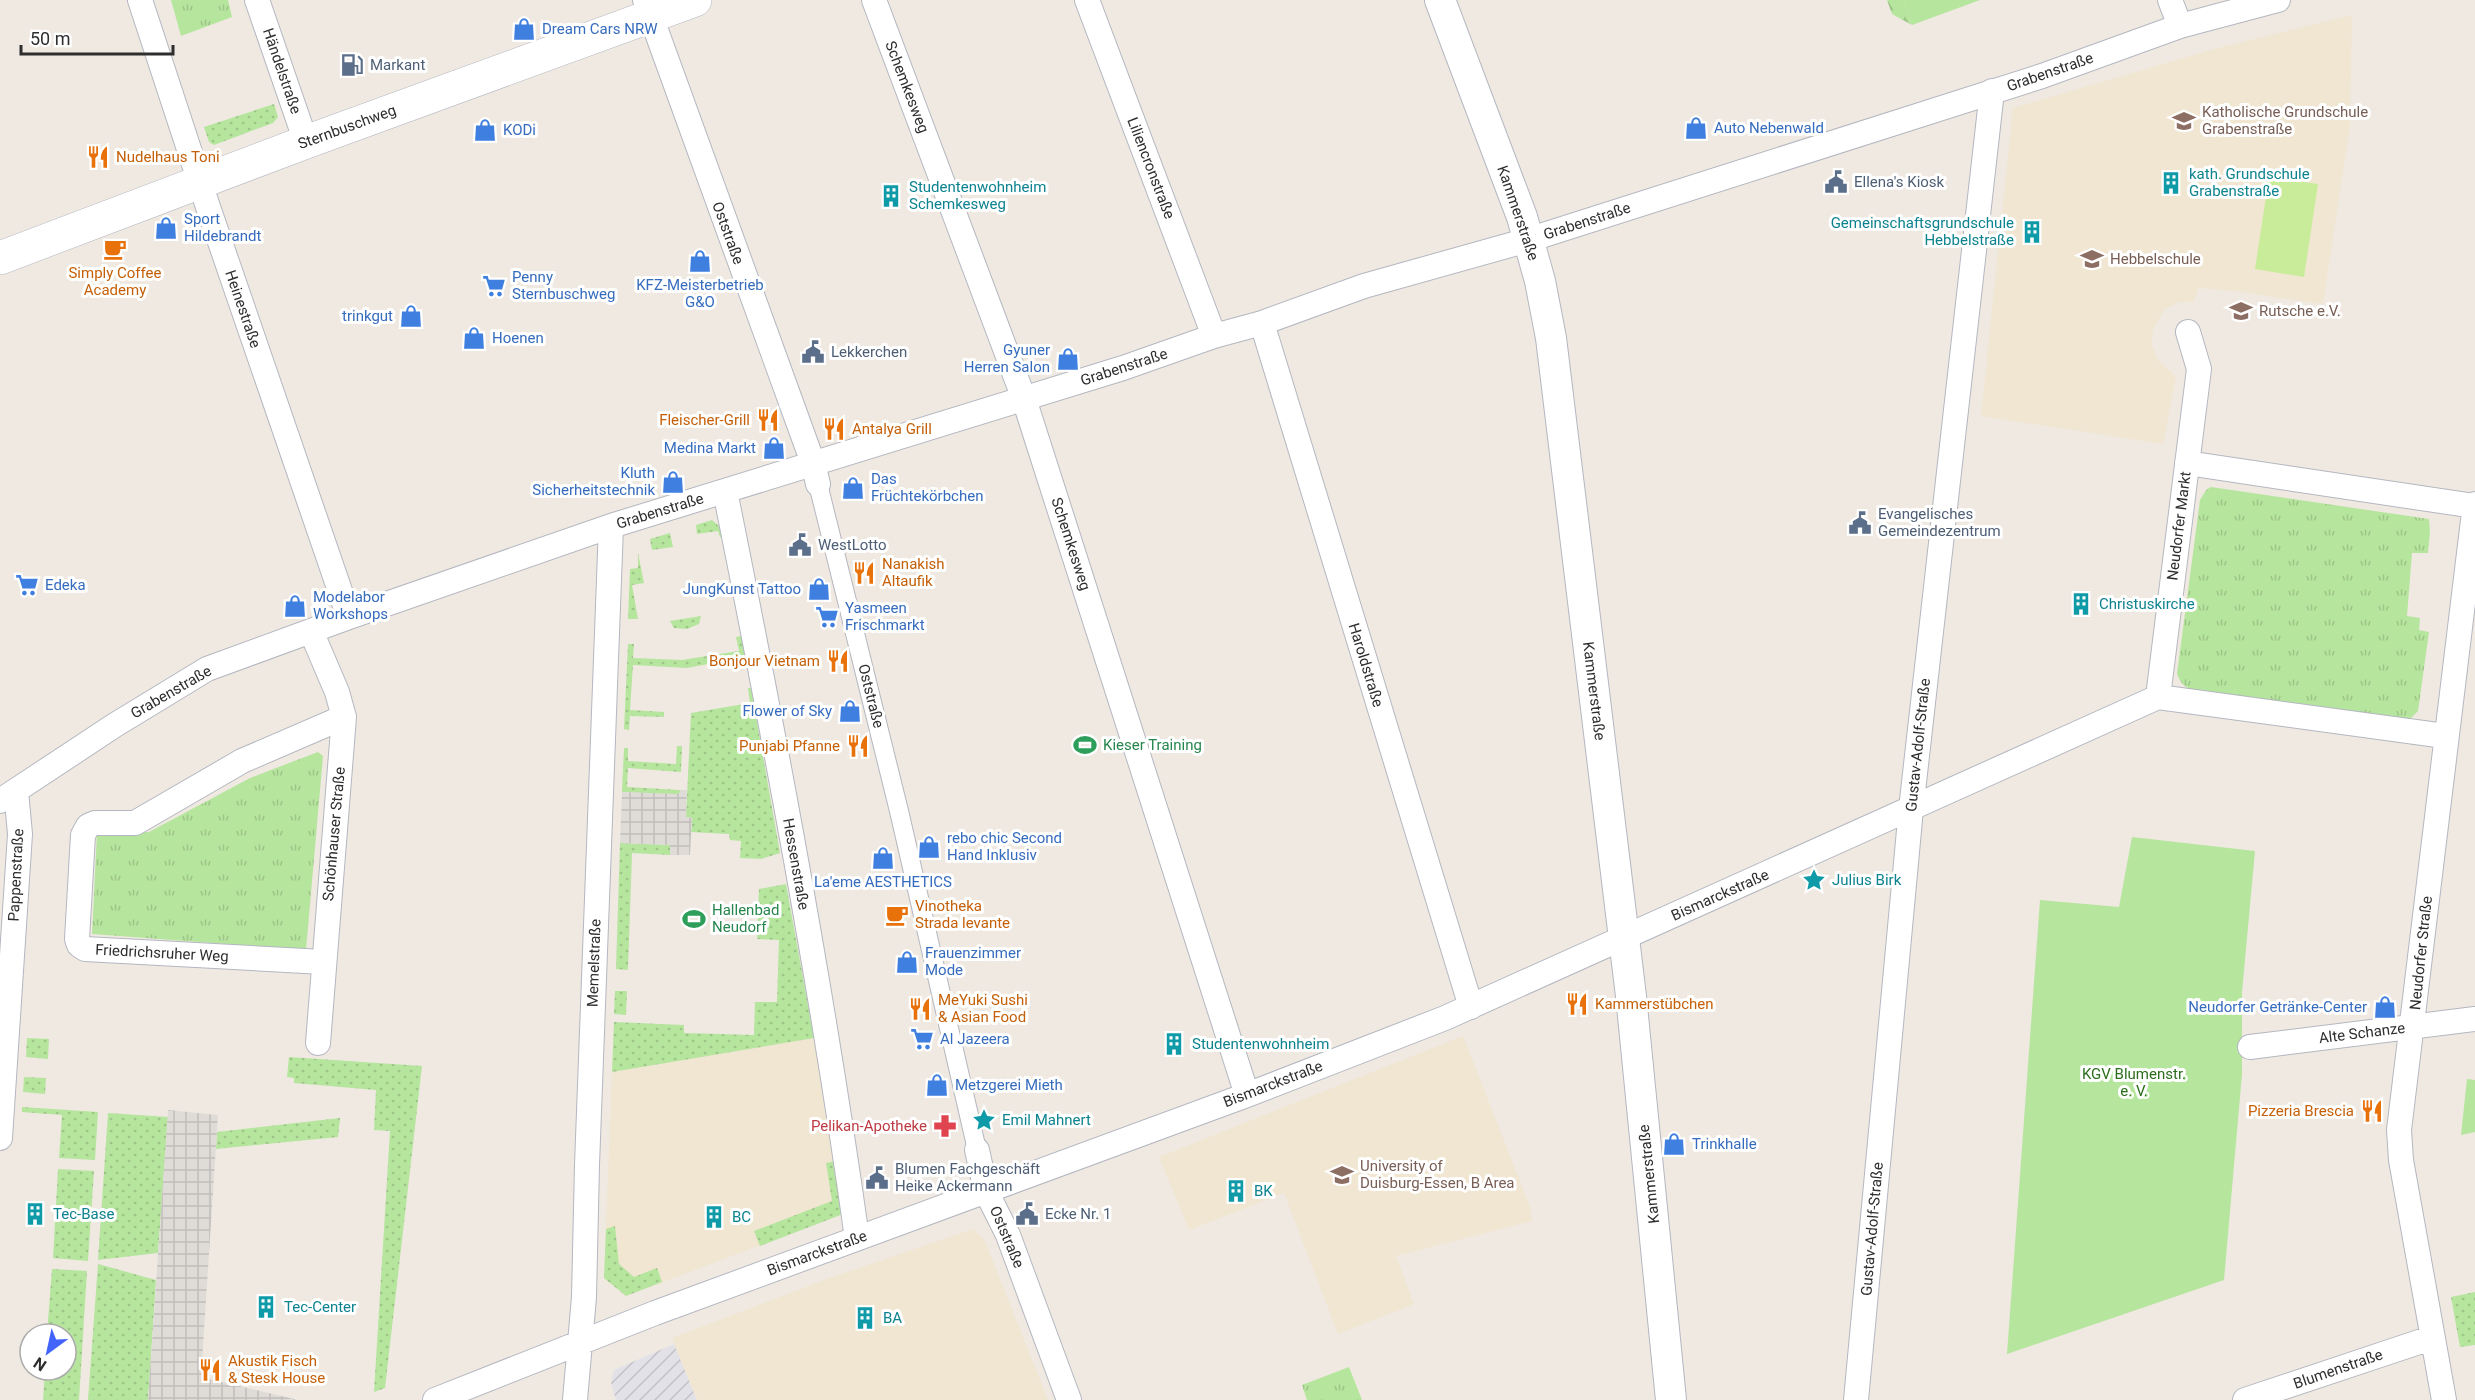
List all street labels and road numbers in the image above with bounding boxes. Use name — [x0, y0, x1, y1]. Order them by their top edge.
street label: Händelstraße — [259, 26, 305, 116]
street label: Schemkesweg — [881, 39, 933, 135]
street label: Grabenstraße — [2004, 49, 2096, 95]
street label: Sternbuschweg — [295, 101, 399, 153]
street label: Liliencronstraße — [1123, 115, 1179, 221]
street label: Kammerstraße — [1493, 163, 1543, 263]
street label: Grabenstraße — [1541, 198, 1633, 244]
street label: Oststraße — [708, 199, 748, 267]
street label: Heinestraße — [221, 268, 265, 350]
street label: Grabenstraße — [1078, 344, 1170, 390]
street label: Neudorfer Markt — [2163, 470, 2195, 582]
street label: Grabenstraße — [614, 489, 706, 533]
street label: Schemkesweg — [1047, 495, 1095, 593]
street label: Haroldstraße — [1345, 621, 1387, 709]
street label: Kammerstraße — [1579, 641, 1609, 741]
street label: Grabenstraße — [127, 662, 215, 722]
street label: Oststraße — [854, 662, 888, 730]
street label: Gustav-Adolf-Straße — [1902, 677, 1934, 813]
street label: Schönhauser Straße — [319, 766, 349, 902]
street label: Hessenstraße — [779, 817, 813, 911]
street label: Pappenstraße — [5, 828, 27, 922]
street label: Bismarckstraße — [1668, 865, 1772, 925]
street label: Neudorfer Straße — [2406, 895, 2436, 1011]
street label: Memelstraße — [583, 919, 605, 1007]
street label: Friedrichsruher Weg — [95, 941, 229, 965]
street label: Alte Schanze — [2318, 1019, 2406, 1047]
street label: Bismarckstraße — [1221, 1057, 1325, 1111]
street label: Kammerstraße — [1635, 1124, 1663, 1224]
street label: Gustav-Adolf-Straße — [1857, 1161, 1887, 1297]
street label: Oststraße — [986, 1203, 1028, 1271]
street label: Bismarckstraße — [765, 1227, 869, 1279]
street label: Blumenstraße — [2291, 1345, 2385, 1393]

